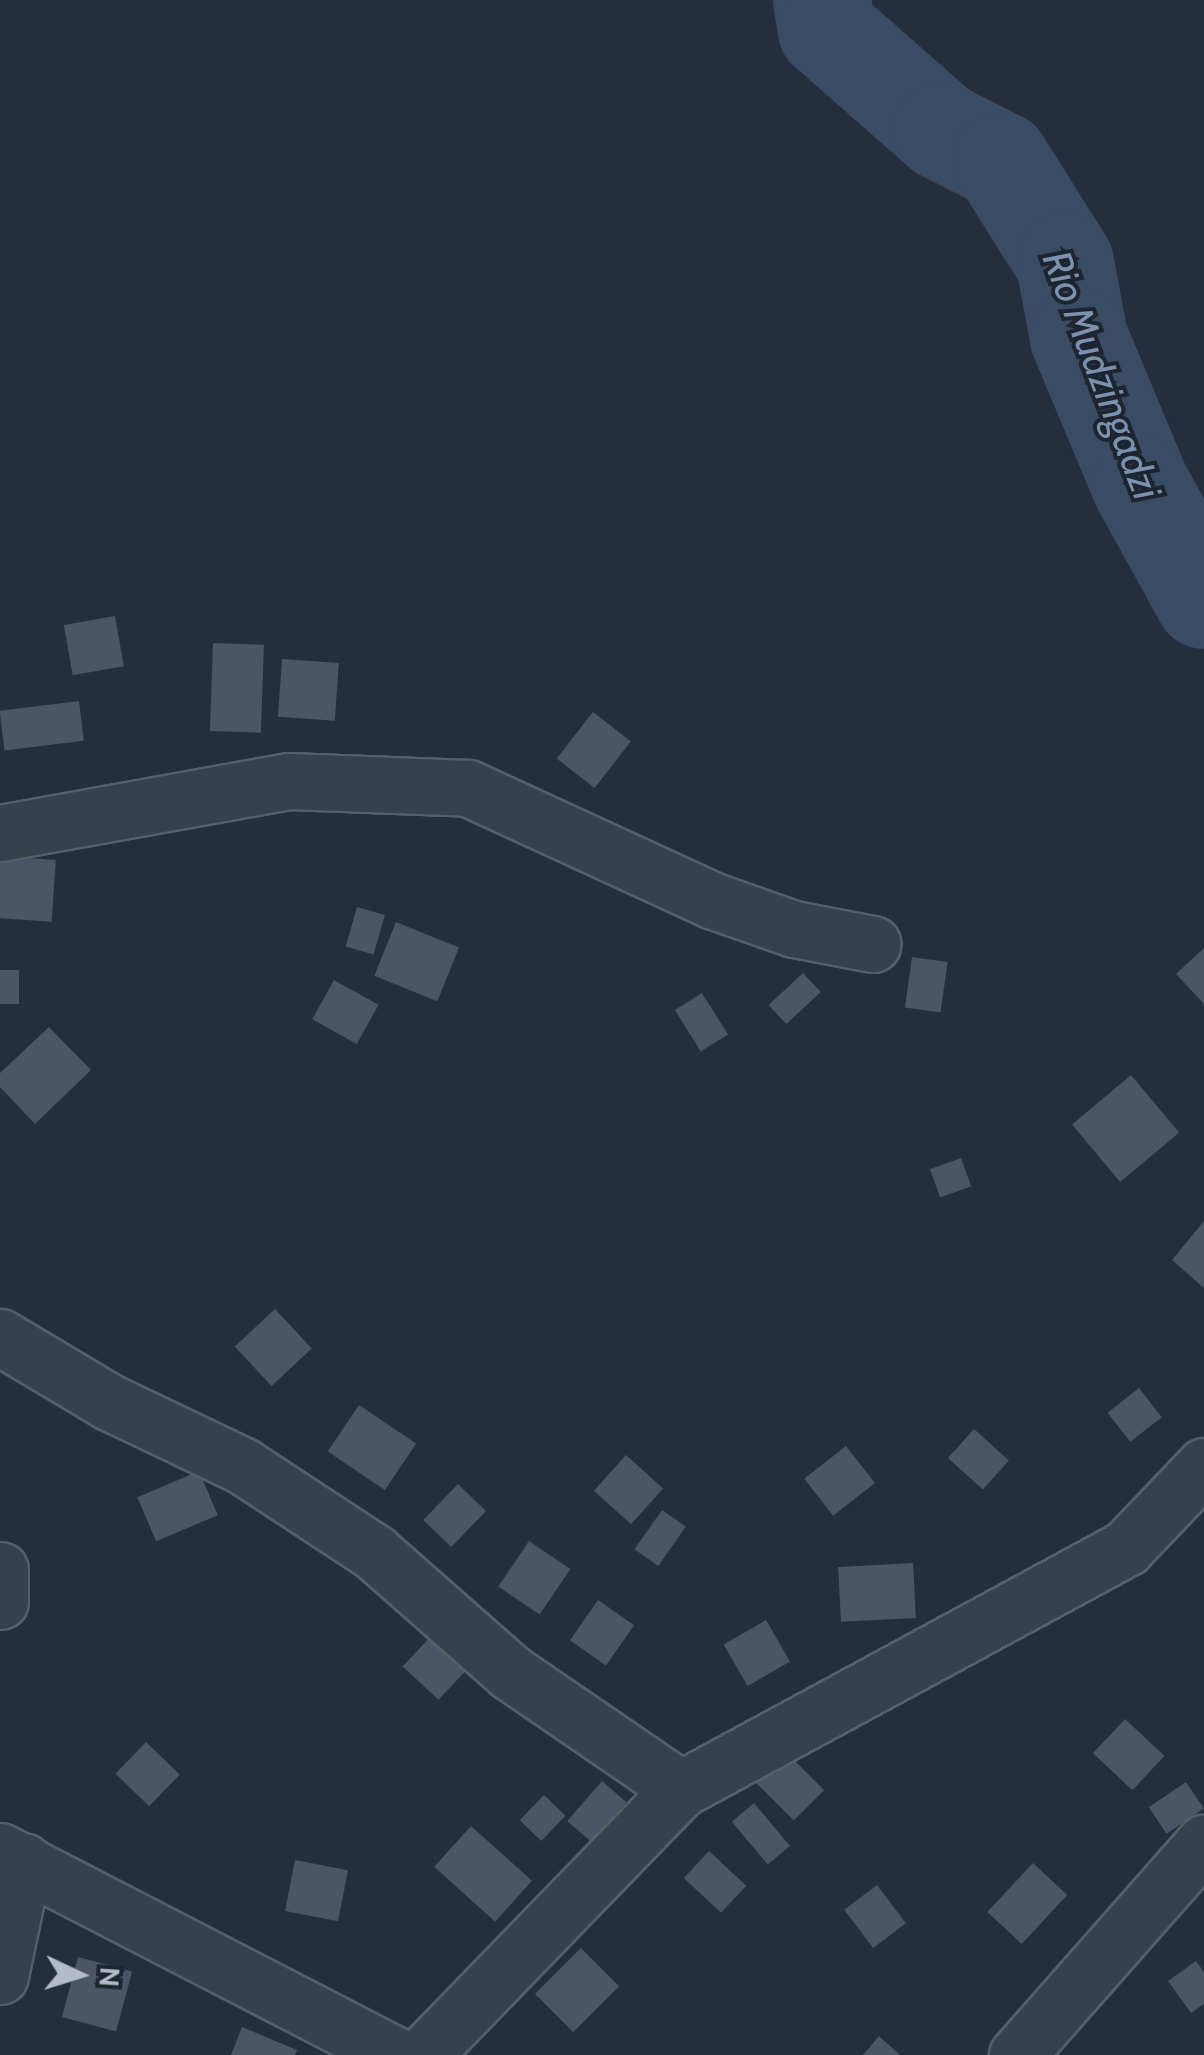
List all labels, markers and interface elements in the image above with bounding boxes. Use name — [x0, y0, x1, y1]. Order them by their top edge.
water label: Rio Mudzingadzi — [1033, 244, 1171, 506]
north arrow — [30, 1925, 130, 2025]
text: N — [92, 1966, 128, 1988]

